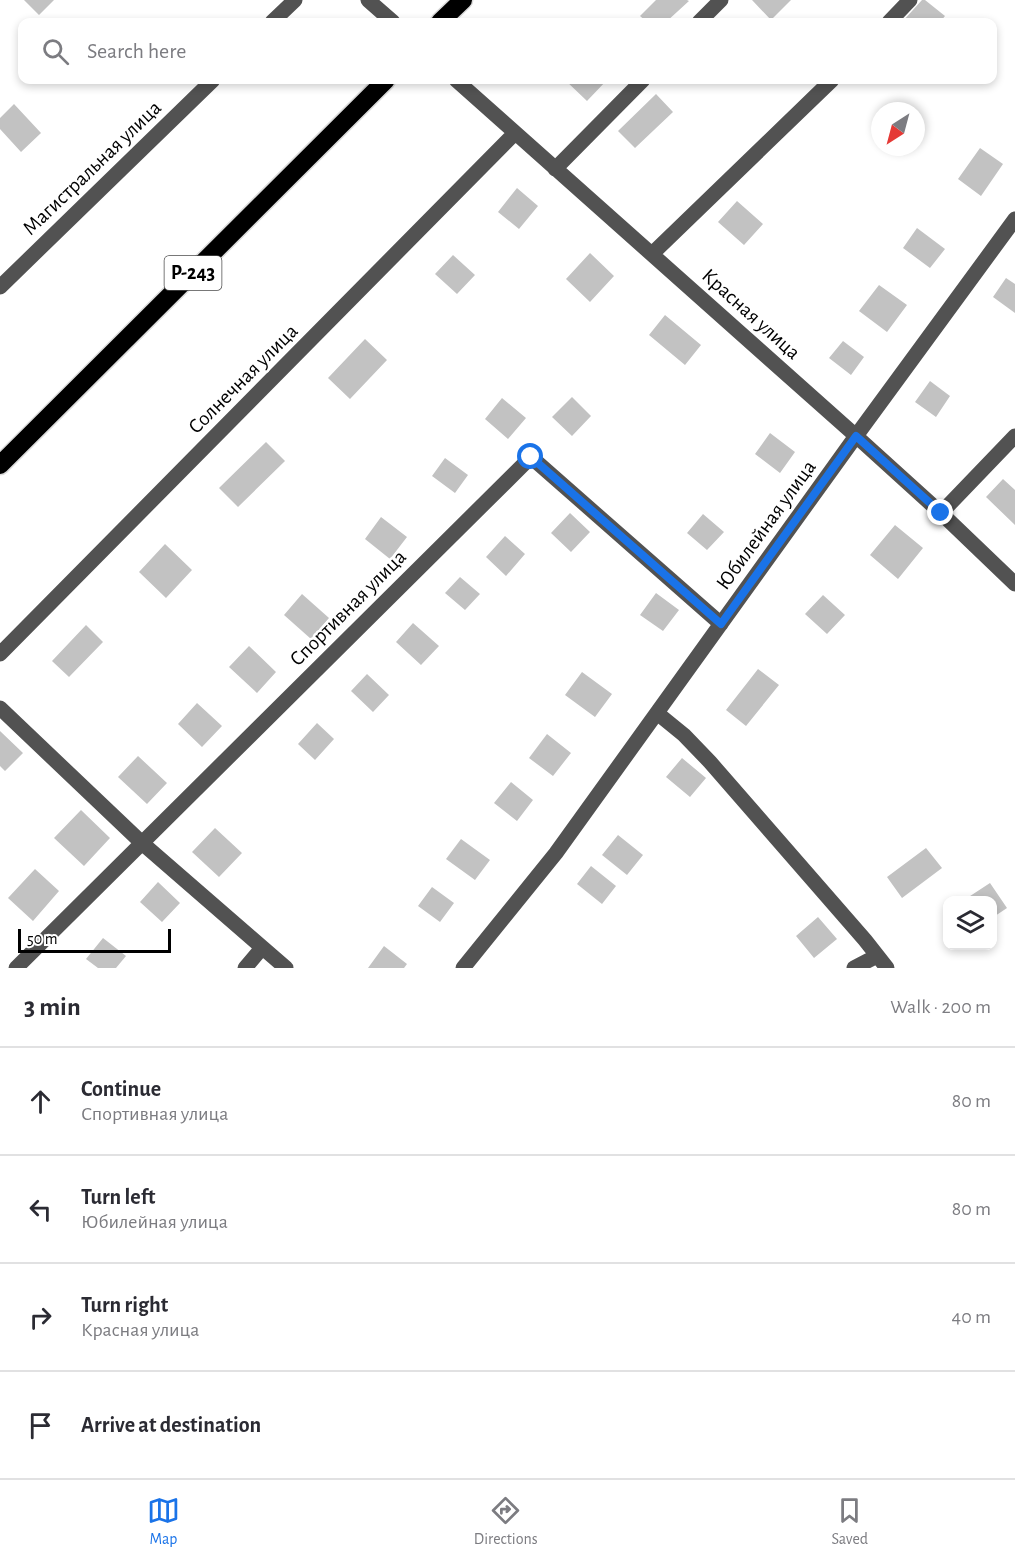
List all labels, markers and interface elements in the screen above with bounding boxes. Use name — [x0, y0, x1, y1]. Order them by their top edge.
search box — [18, 18, 997, 84]
icon: search — [39, 35, 72, 68]
text: Search here — [87, 40, 186, 62]
street label: Магистральная улица — [19, 97, 165, 239]
north arrow — [871, 102, 925, 156]
road number: Р-243 — [164, 256, 222, 290]
street label: Красная улица — [698, 265, 805, 364]
street label: Солнечная улица — [184, 320, 302, 438]
route start — [517, 443, 543, 469]
street label: Юбилейная улица — [712, 456, 820, 594]
route end — [927, 499, 953, 525]
street label: Спортивная улица — [286, 546, 410, 670]
map controls — [943, 896, 997, 950]
button: layers — [943, 896, 997, 950]
scale bar — [18, 926, 171, 953]
text: 50 m — [27, 931, 58, 947]
text: 3 min — [24, 994, 81, 1020]
text: Walk · 200 m — [890, 997, 991, 1017]
text: Continue — [81, 1078, 161, 1100]
icon: ahead — [24, 1085, 57, 1118]
text: 80 m — [952, 1091, 991, 1111]
text: Спортивная улица — [81, 1104, 228, 1124]
text: Turn left — [81, 1186, 155, 1208]
icon: left — [24, 1193, 57, 1226]
text: 80 m — [952, 1199, 991, 1219]
text: Юбилейная улица — [81, 1212, 228, 1232]
text: Turn right — [81, 1294, 168, 1316]
icon: right — [24, 1301, 57, 1334]
text: 40 m — [952, 1307, 991, 1327]
text: Красная улица — [81, 1320, 199, 1340]
icon: arrive — [24, 1409, 57, 1442]
text: Arrive at destination — [81, 1414, 261, 1436]
tab: Map — [147, 1494, 180, 1549]
tab: Directions — [474, 1494, 538, 1549]
tab: Saved — [831, 1494, 868, 1549]

